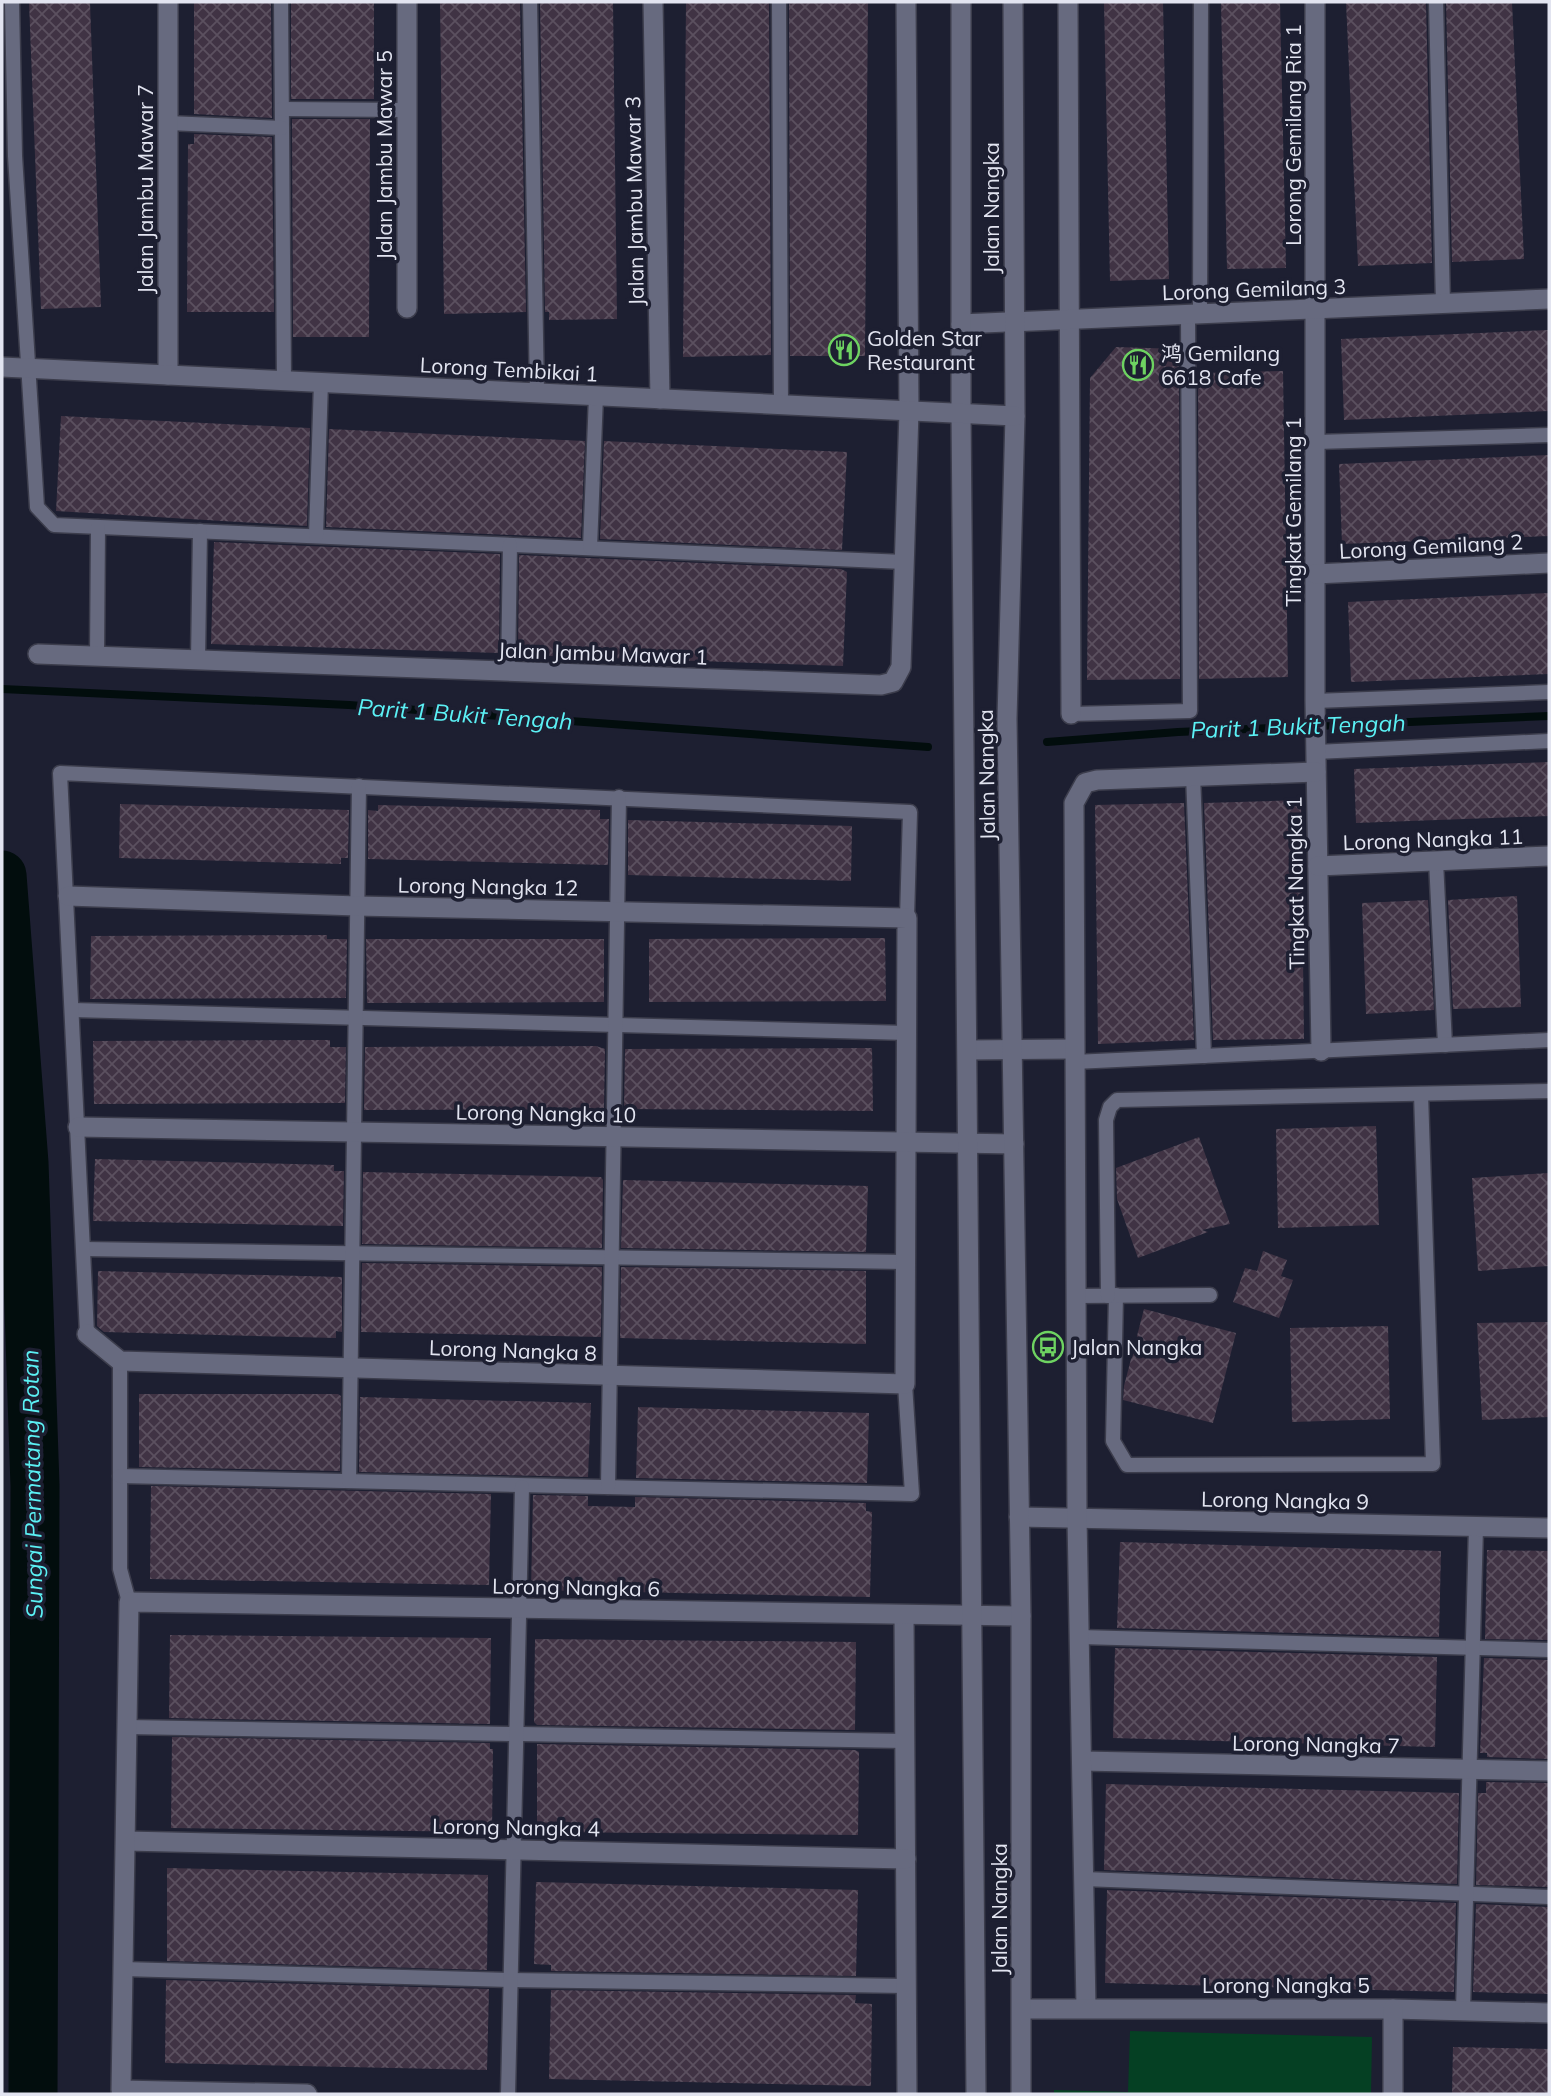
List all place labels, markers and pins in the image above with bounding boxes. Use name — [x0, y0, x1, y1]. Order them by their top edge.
place label: Golden Star Restaurant — [867, 325, 982, 375]
restaurant icon: Golden Star Restaurant — [827, 333, 861, 367]
place label: 鸿 Gemilang 6618 Cafe — [1161, 340, 1280, 390]
restaurant icon: 鸿 Gemilang 6618 Cafe — [1121, 348, 1155, 382]
bus stop icon: Jalan Nangka — [1031, 1330, 1065, 1364]
place label: Jalan Nangka — [1071, 1334, 1202, 1360]

